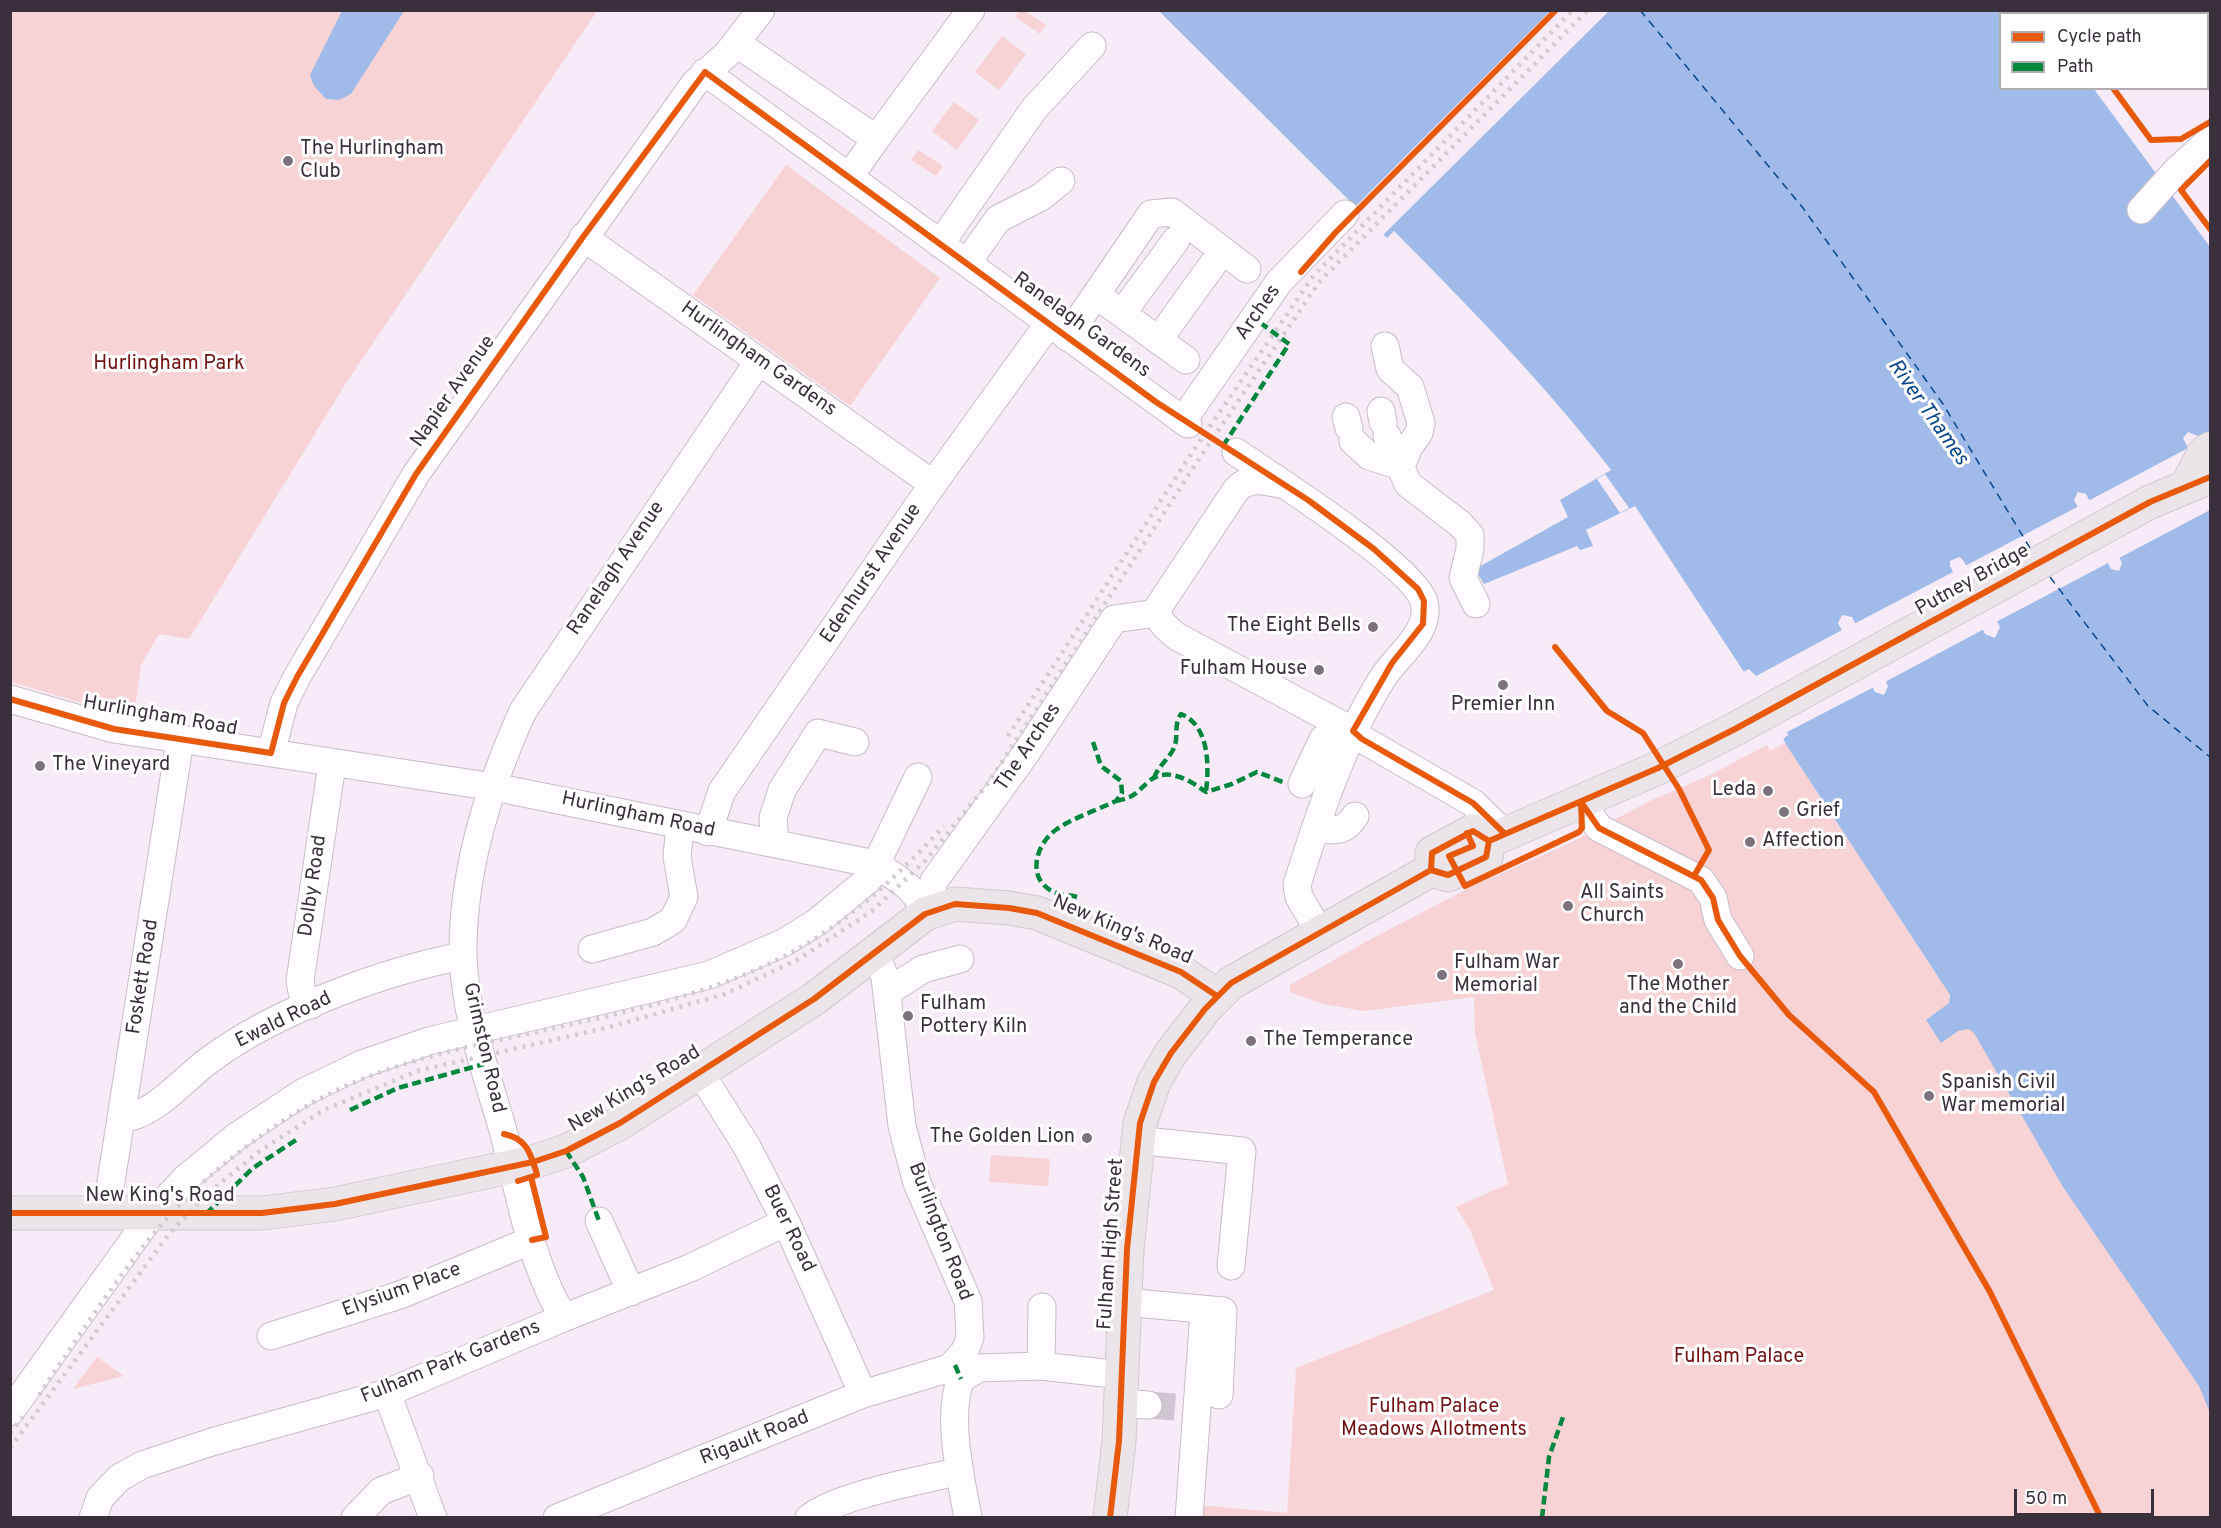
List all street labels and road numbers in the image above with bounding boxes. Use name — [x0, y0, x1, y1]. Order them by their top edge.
street label: Ranelagh Gardens — [1008, 268, 1154, 384]
street label: Arches — [1231, 281, 1287, 345]
street label: Hurlingham Gardens — [675, 297, 841, 423]
street label: Napier Avenue — [407, 331, 501, 453]
street label: Ranelagh Avenue — [563, 497, 671, 641]
street label: Edenhurst Avenue — [816, 500, 928, 648]
street label: Putney Bridge — [1912, 540, 2034, 622]
street label: Hurlingham Road — [81, 692, 239, 742]
street label: The Arches — [991, 699, 1067, 797]
street label: Hurlingham Road — [559, 788, 717, 844]
street label: Dolby Road — [295, 834, 333, 938]
street label: New King's Road — [1048, 891, 1196, 971]
street label: Foskett Road — [123, 918, 165, 1036]
street label: Grimston Road — [456, 980, 510, 1116]
street label: Ewald Road — [232, 987, 336, 1055]
street label: New King's Road — [565, 1041, 705, 1139]
street label: Fulham High Street — [1094, 1157, 1130, 1331]
street label: Burlington Road — [902, 1160, 976, 1304]
street label: Buer Road — [757, 1181, 819, 1277]
street label: New King's Road — [85, 1185, 235, 1209]
street label: Elysium Place — [339, 1258, 465, 1324]
street label: Fulham Park Gardens — [358, 1316, 544, 1410]
street label: Rigault Road — [697, 1406, 813, 1472]

